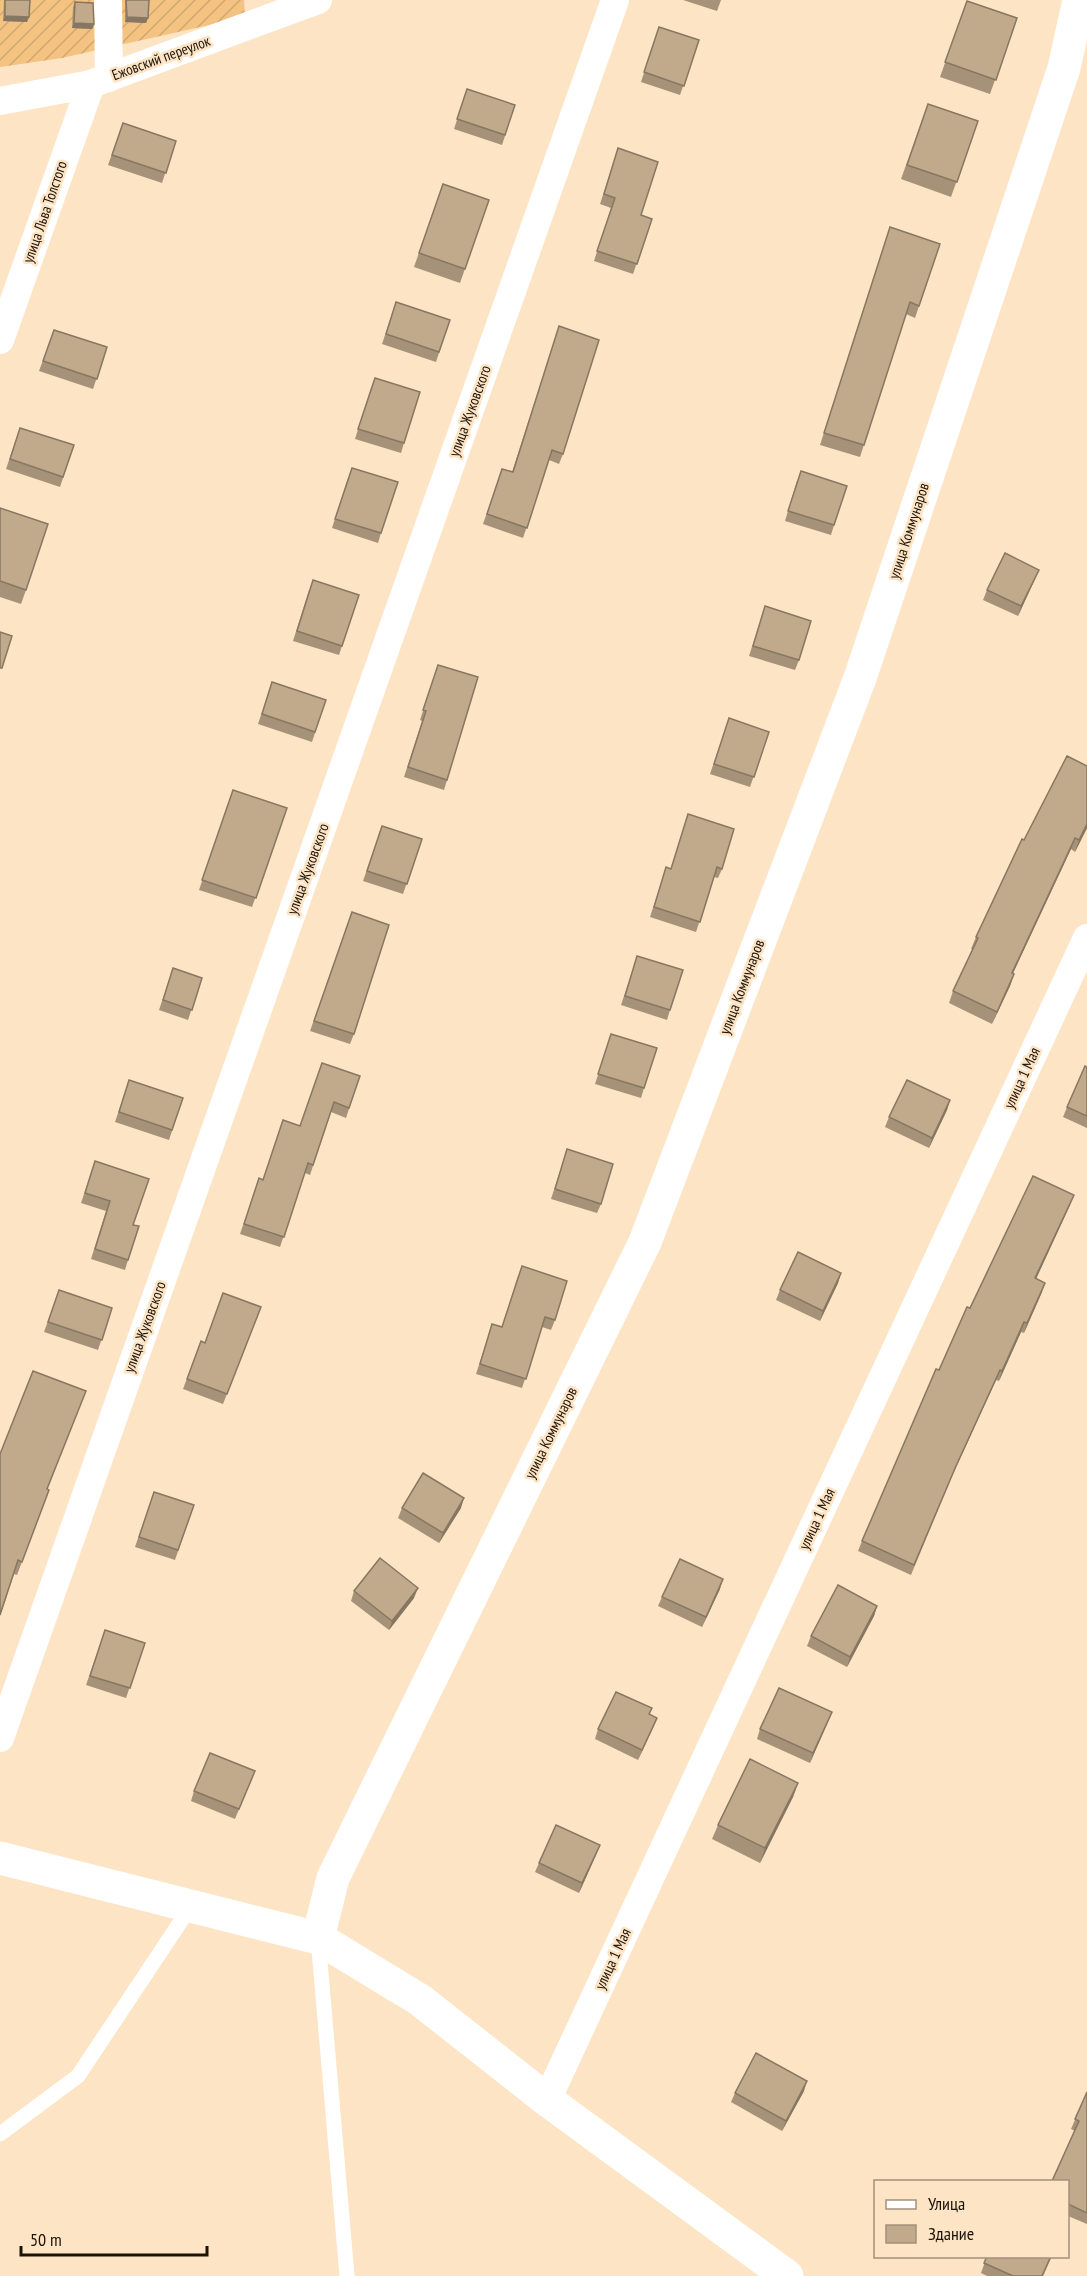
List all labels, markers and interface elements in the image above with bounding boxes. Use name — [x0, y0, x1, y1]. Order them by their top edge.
street label: Ежовский переулок — [109, 31, 213, 84]
street label: улица Льва Толстого — [18, 158, 71, 265]
street label: улица Жуковского — [444, 363, 495, 459]
street label: улица Коммунаров — [884, 480, 933, 581]
street label: улица Жуковского — [282, 821, 333, 917]
street label: улица Коммунаров — [715, 937, 768, 1037]
street label: улица 1 Мая — [999, 1044, 1044, 1111]
street label: улица Жуковского — [119, 1279, 170, 1375]
street label: улица Коммунаров — [520, 1384, 581, 1482]
street label: улица 1 Мая — [794, 1485, 839, 1552]
street label: улица 1 Мая — [590, 1925, 635, 1992]
legend — [874, 2180, 1069, 2258]
text: Улица — [928, 2192, 965, 2215]
scale bar — [21, 2219, 207, 2257]
text: Здание — [928, 2222, 974, 2245]
text: 50 m — [30, 2228, 62, 2251]

